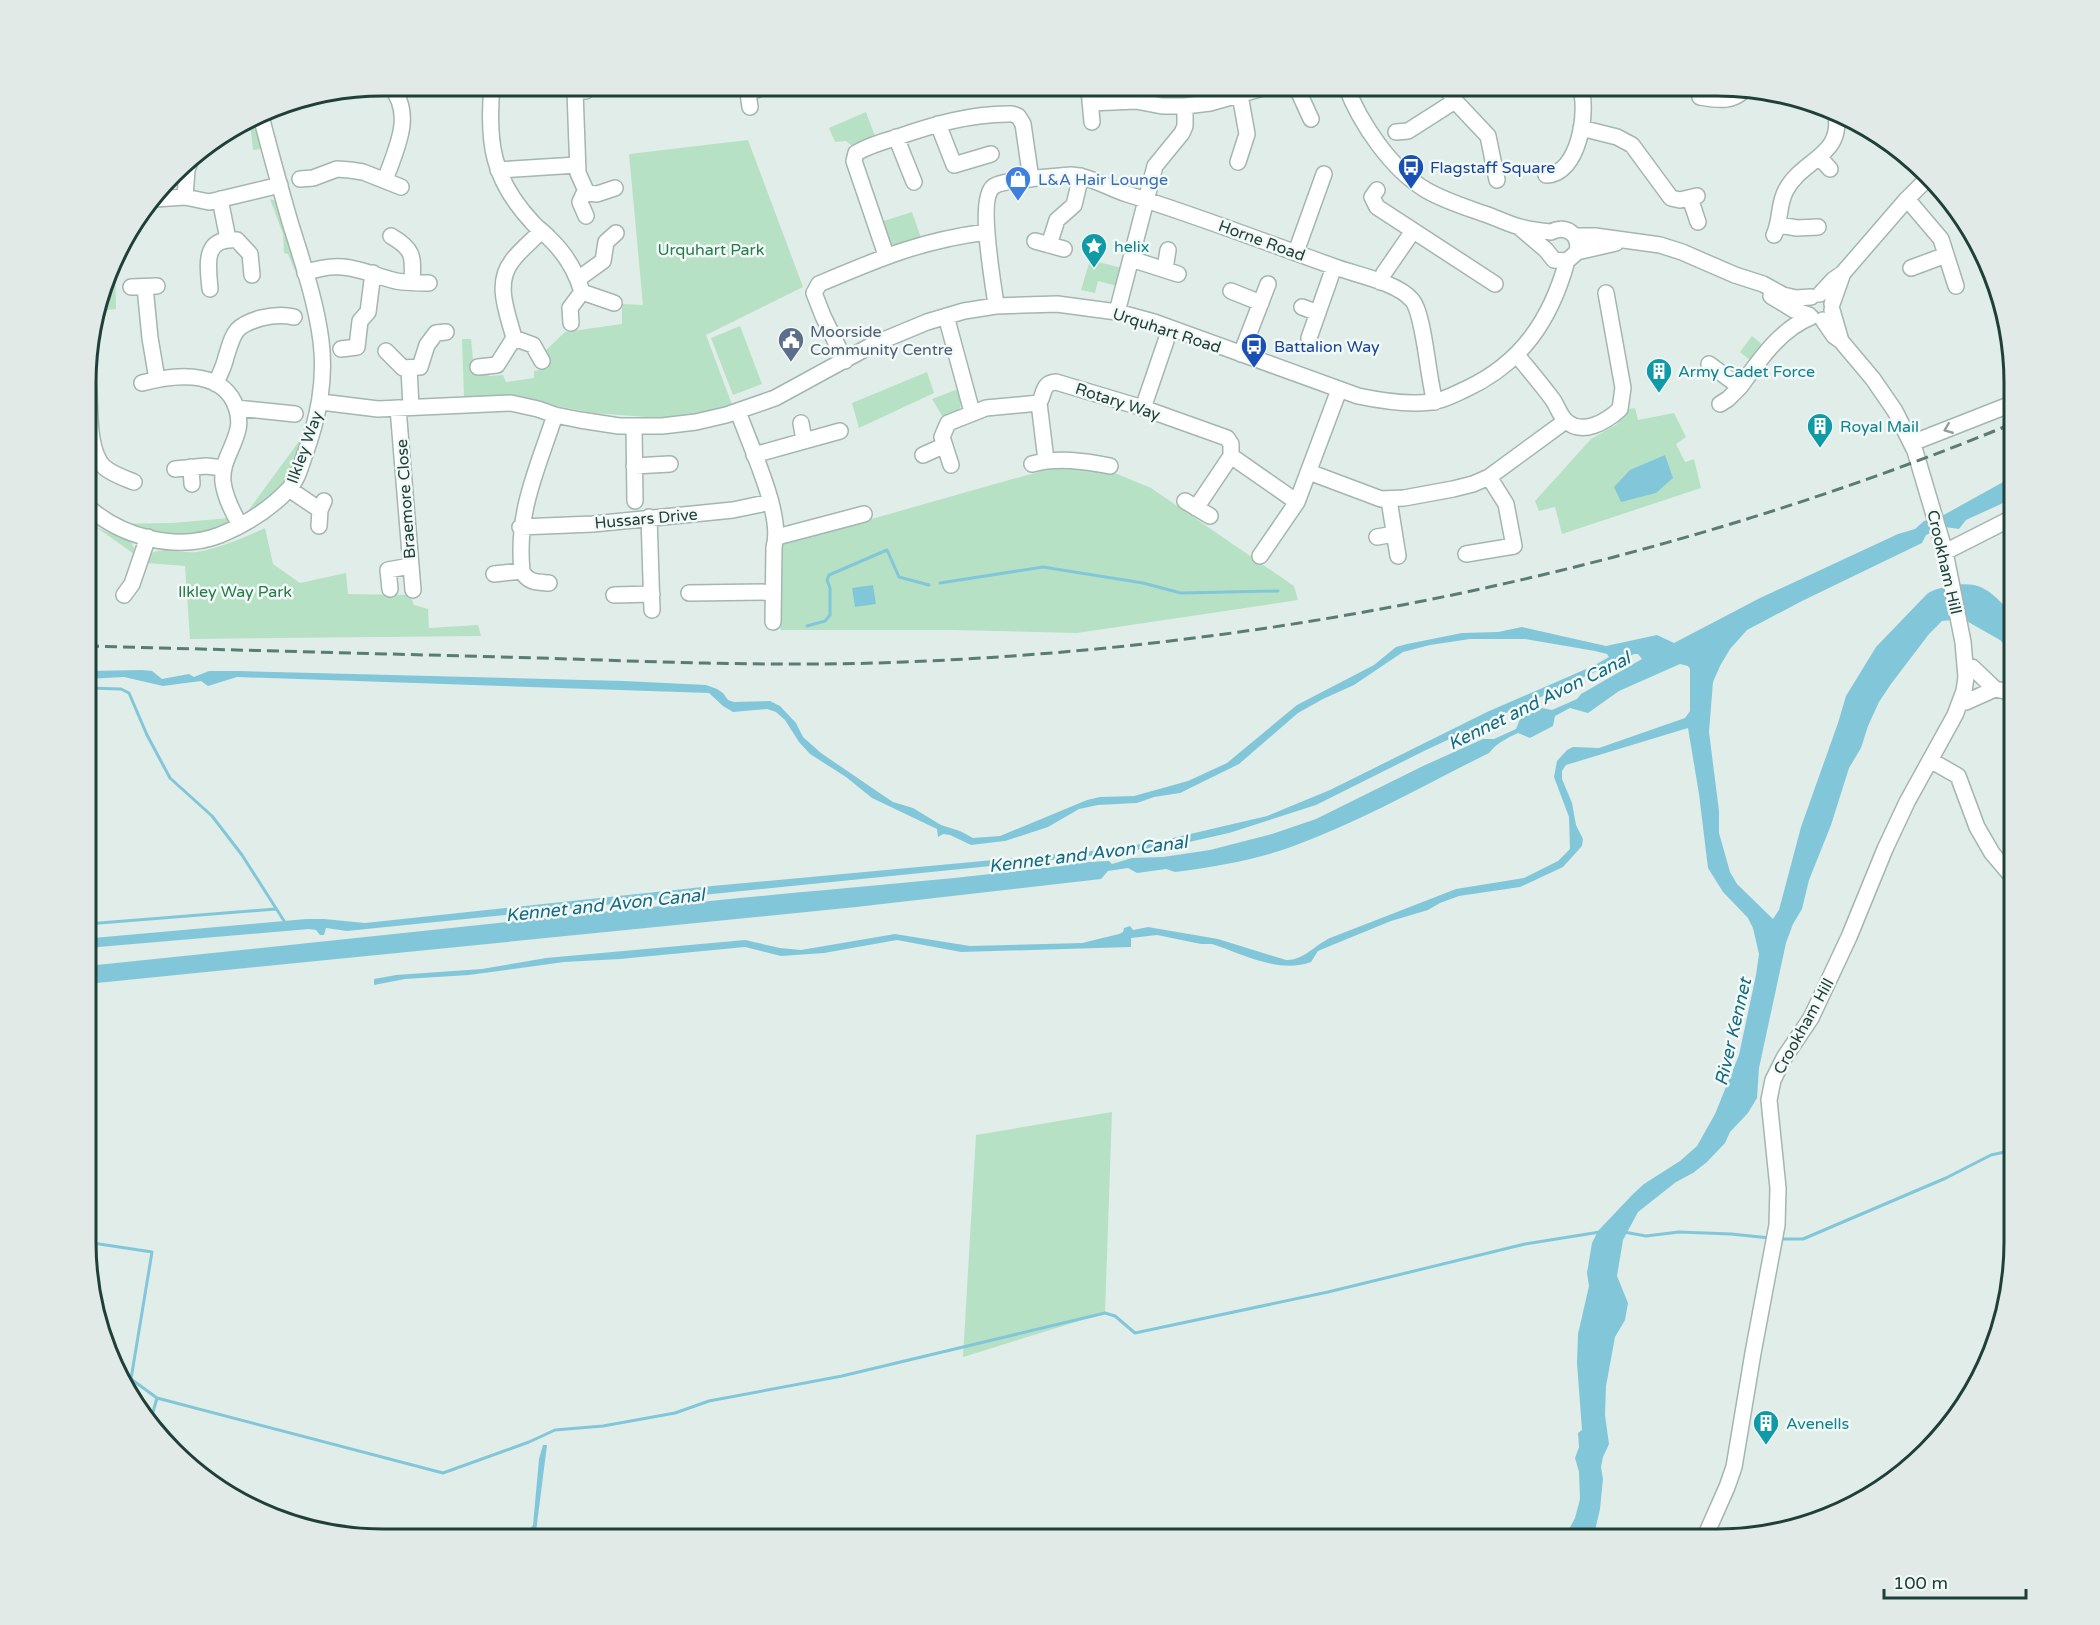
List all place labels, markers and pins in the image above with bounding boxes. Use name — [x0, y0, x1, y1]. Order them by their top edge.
bus stop icon: Flagstaff Square — [1396, 152, 1426, 190]
place label: Flagstaff Square — [1430, 158, 1555, 178]
shop icon: L&A Hair Lounge — [1003, 164, 1033, 202]
place label: L&A Hair Lounge — [1038, 170, 1168, 190]
place icon: helix — [1079, 231, 1109, 269]
place label: helix — [1114, 237, 1149, 257]
place label: Moorside Community Centre — [810, 322, 953, 360]
public building icon: Moorside Community Centre — [776, 325, 806, 363]
bus stop icon: Battalion Way — [1239, 331, 1269, 369]
place label: Battalion Way — [1274, 337, 1380, 357]
building icon: Army Cadet Force — [1644, 356, 1674, 394]
place label: Army Cadet Force — [1678, 362, 1815, 382]
building icon: Royal Mail — [1805, 411, 1835, 449]
place label: Royal Mail — [1840, 417, 1919, 437]
building icon: Avenells — [1751, 1408, 1781, 1446]
place label: Avenells — [1786, 1414, 1849, 1434]

